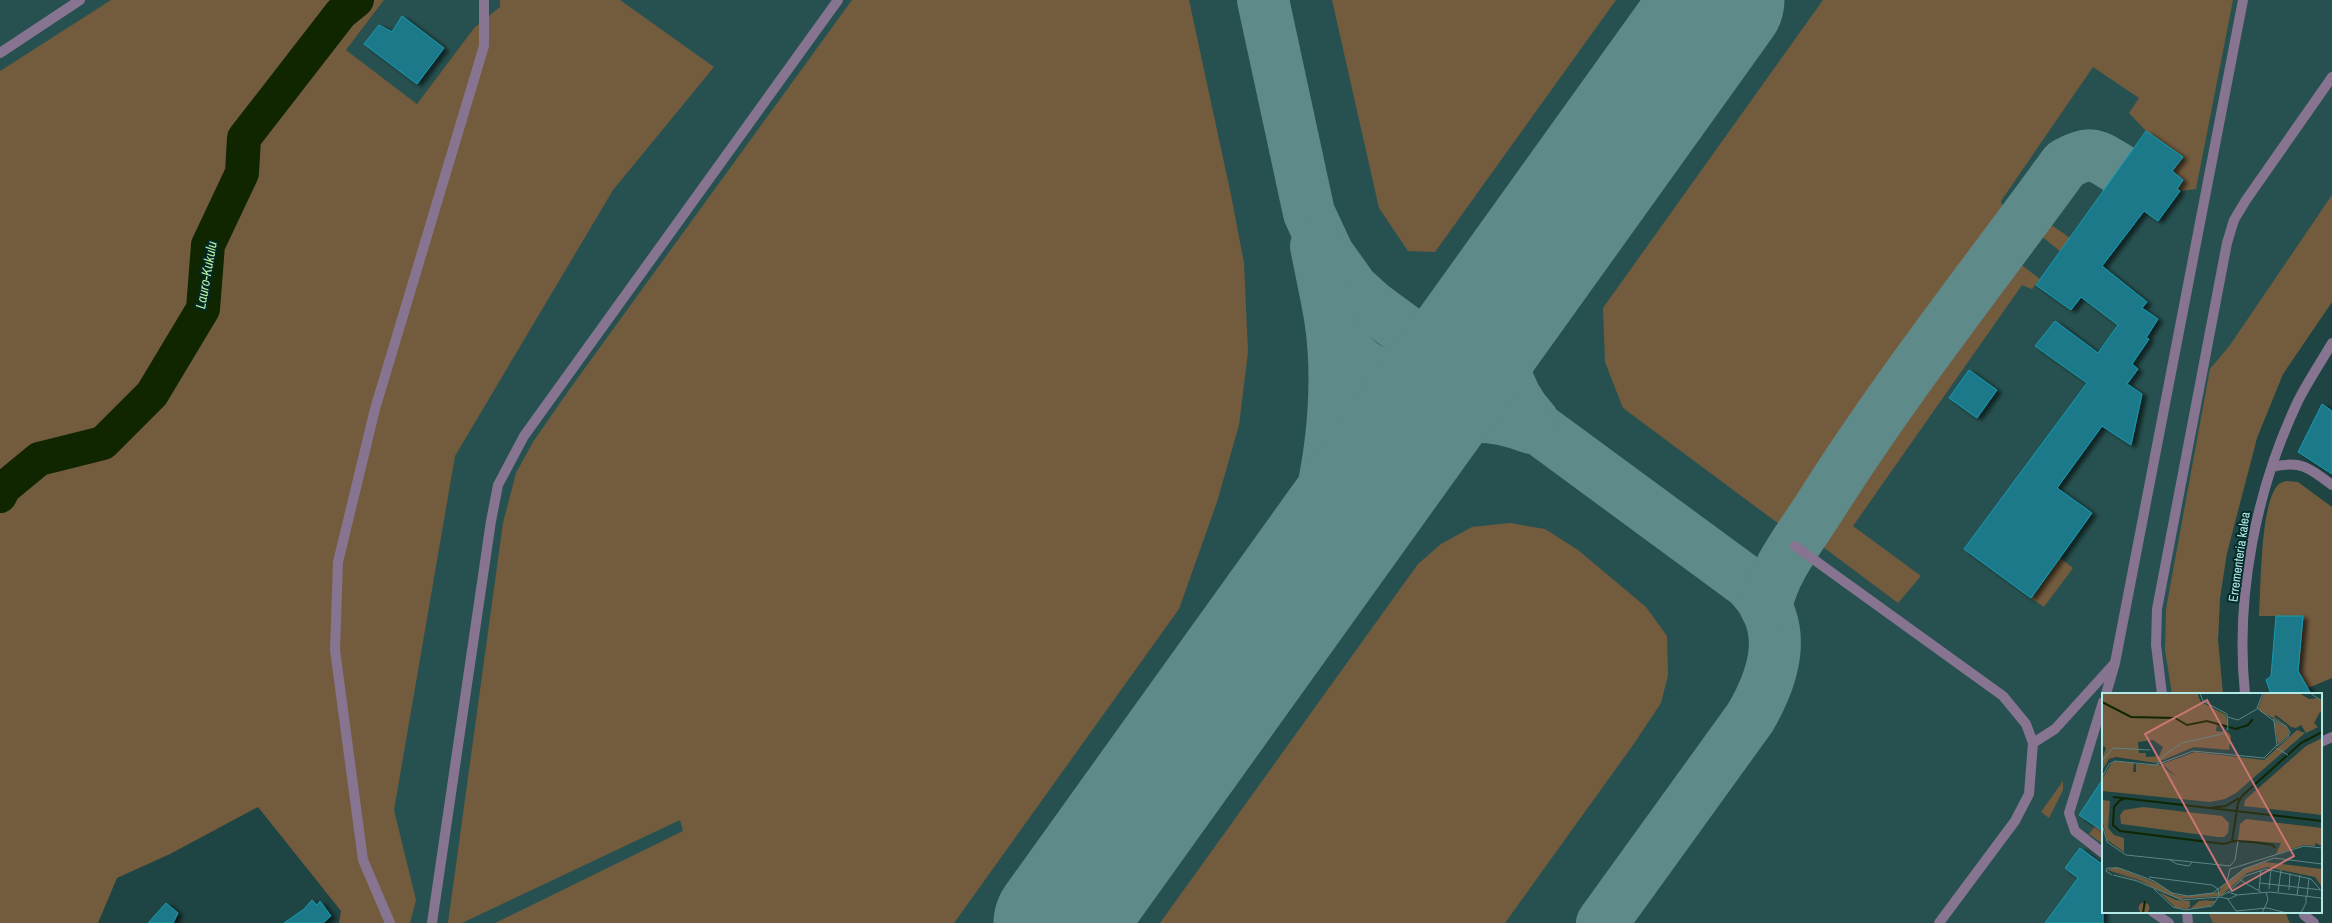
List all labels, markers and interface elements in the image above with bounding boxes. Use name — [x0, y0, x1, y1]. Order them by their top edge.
water label: Lauro-Kukulu — [191, 239, 221, 310]
street label: Errementeria kalea — [2224, 511, 2254, 603]
inset map — [2102, 693, 2322, 913]

